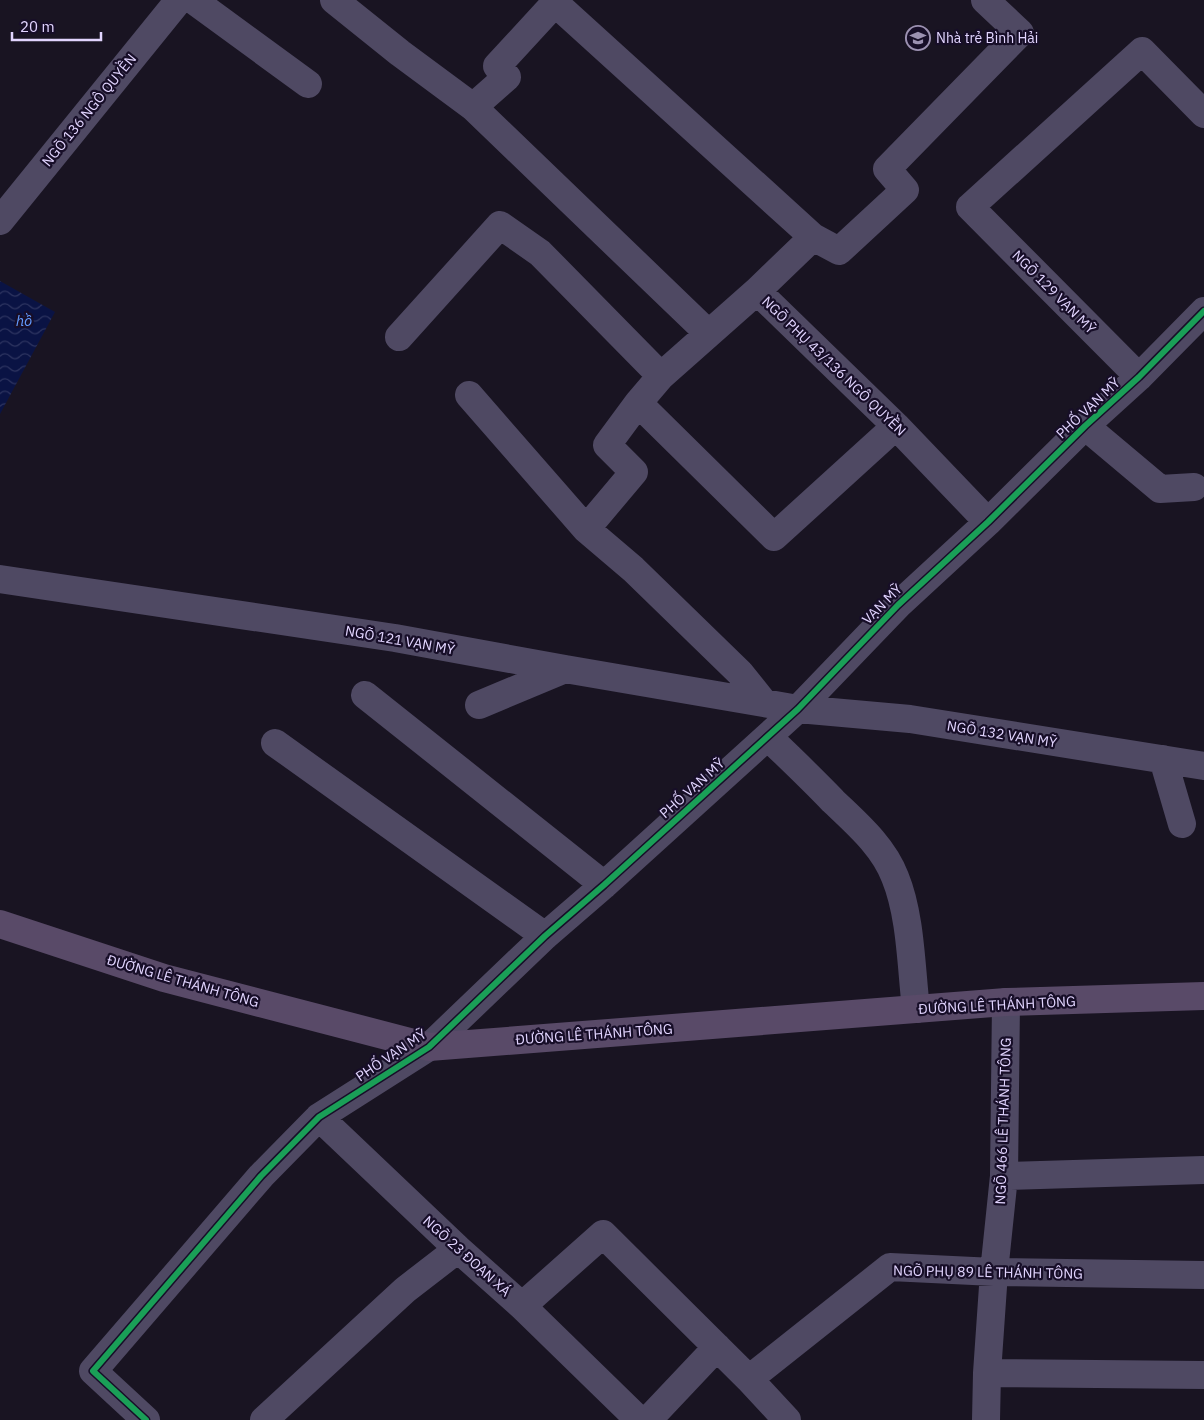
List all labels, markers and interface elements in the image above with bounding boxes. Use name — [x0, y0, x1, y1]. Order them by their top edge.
scale bar — [12, 10, 101, 42]
text: 20 m — [20, 17, 55, 36]
school or university icon: Nhà trẻ Bình Hải — [905, 25, 931, 51]
place label: Nhà trẻ Bình Hải — [936, 29, 1038, 47]
street label: NGÕ 136 NGÔ QUYỀN — [36, 48, 140, 170]
street label: NGÕ 129 VẠN MỸ — [1008, 246, 1100, 338]
street label: NGÕ PHỤ 43/136 NGÔ QUYỀN — [758, 290, 912, 440]
water label: hồ — [16, 311, 32, 330]
street label: PHỐ VẠN MỸ — [1050, 371, 1124, 442]
street label: VẠN MỸ — [858, 580, 906, 628]
street label: NGÕ 121 VẠN MỸ — [344, 621, 457, 659]
street label: NGÕ 132 VẠN MỸ — [946, 716, 1059, 752]
street label: PHỐ VẠN MỸ — [654, 751, 729, 822]
street label: ĐƯỜNG LÊ THÁNH TÔNG — [105, 950, 261, 1011]
street label: ĐƯỜNG LÊ THÁNH TÔNG — [918, 991, 1076, 1018]
street label: ĐƯỜNG LÊ THÁNH TÔNG — [515, 1019, 673, 1048]
street label: PHỐ VẠN MỸ — [351, 1022, 430, 1085]
street label: NGÕ 466 LÊ THÁNH TÔNG — [990, 1037, 1015, 1205]
street label: NGÕ 23 ĐOẠN XÁ — [419, 1211, 515, 1300]
street label: NGÕ PHỤ 89 LÊ THÁNH TÔNG — [893, 1260, 1083, 1283]

